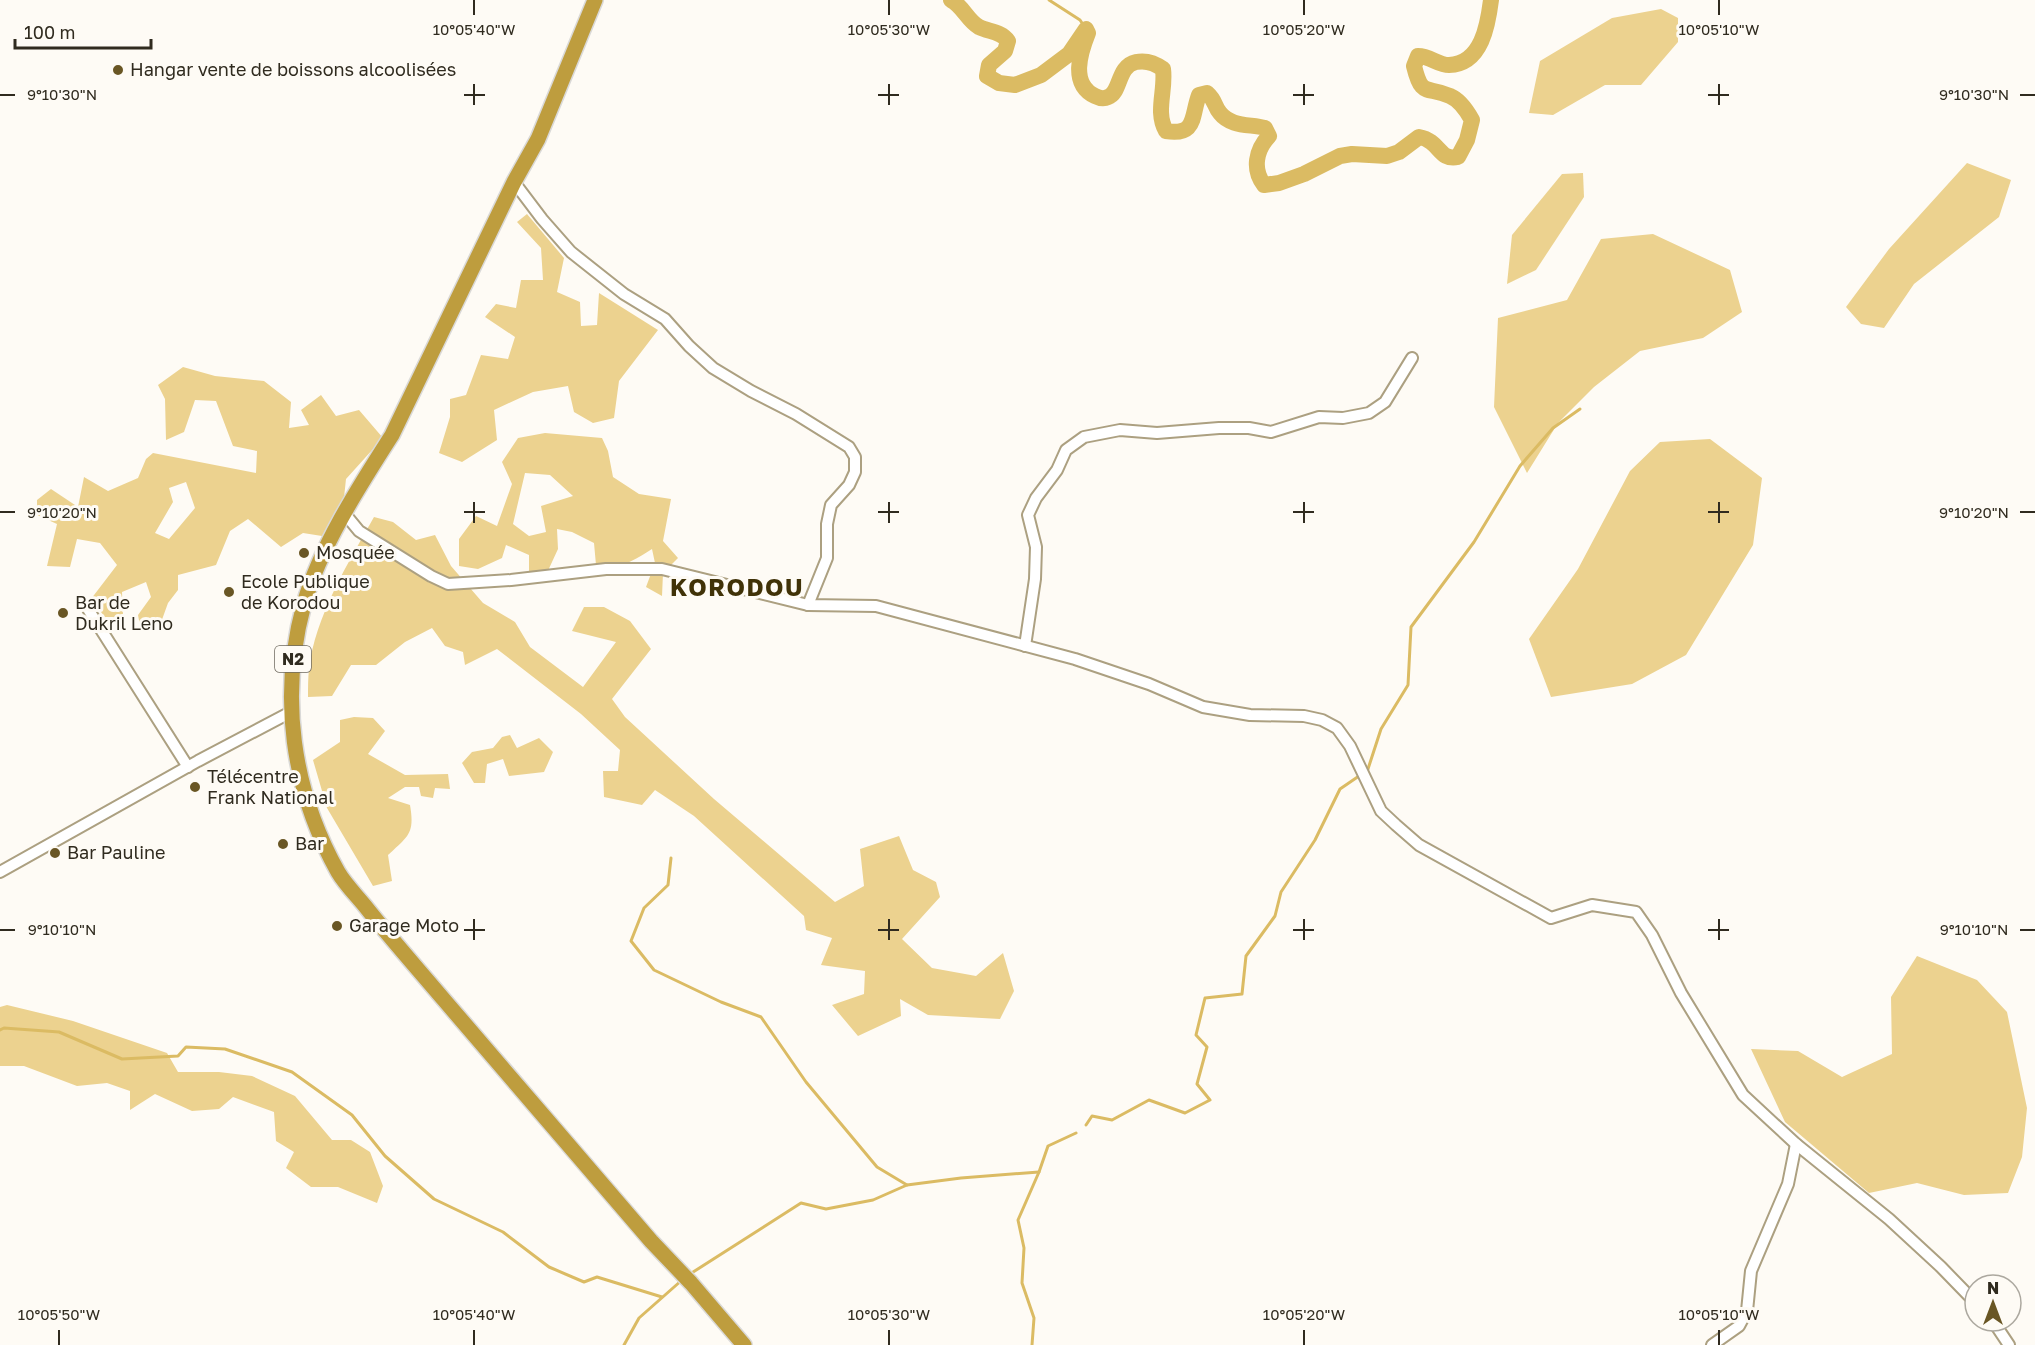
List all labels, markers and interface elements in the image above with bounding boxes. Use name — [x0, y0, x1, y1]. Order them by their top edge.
scale bar — [15, 12, 152, 50]
text: 10°05'40"W — [433, 20, 515, 38]
text: 10°05'30"W — [848, 20, 930, 38]
text: 10°05'20"W — [1263, 20, 1345, 38]
text: 10°05'10"W — [1679, 20, 1759, 38]
text: 100 m — [24, 21, 75, 43]
place label: Hangar vente de boissons alcoolisées — [130, 58, 456, 80]
marker: Hangar vente de boissons alcoolisées — [111, 63, 125, 77]
text: 9°10'30"N — [27, 85, 97, 103]
text: 9°10'30"N — [1939, 85, 2009, 103]
text: 9°10'20"N — [27, 503, 97, 521]
text: 9°10'20"N — [1939, 503, 2009, 521]
place label: Mosquée — [316, 541, 395, 563]
marker: Mosquée — [297, 546, 311, 560]
place label: Ecole Publique de Korodou — [241, 570, 370, 613]
district label: KORODOU — [670, 572, 804, 601]
marker: Ecole Publique de Korodou — [222, 585, 236, 599]
place label: Bar de Dukril Leno — [75, 591, 173, 634]
marker: Bar de Dukril Leno — [56, 606, 70, 620]
road number: N2 — [275, 646, 311, 672]
place label: Télécentre Frank National — [207, 765, 334, 808]
marker: Télécentre Frank National — [188, 780, 202, 794]
place label: Bar — [295, 832, 324, 854]
marker: Bar — [276, 837, 290, 851]
place label: Bar Pauline — [67, 841, 166, 863]
marker: Bar Pauline — [48, 846, 62, 860]
place label: Garage Moto — [349, 914, 459, 936]
marker: Garage Moto — [330, 919, 344, 933]
text: 9°10'10"N — [28, 920, 96, 938]
text: 9°10'10"N — [1940, 920, 2008, 938]
north arrow — [1963, 1273, 2023, 1333]
text: N — [1987, 1278, 1999, 1298]
text: 10°05'50"W — [18, 1305, 100, 1323]
text: 10°05'40"W — [433, 1305, 515, 1323]
text: 10°05'30"W — [848, 1305, 930, 1323]
text: 10°05'20"W — [1263, 1305, 1345, 1323]
text: 10°05'10"W — [1679, 1305, 1759, 1323]

